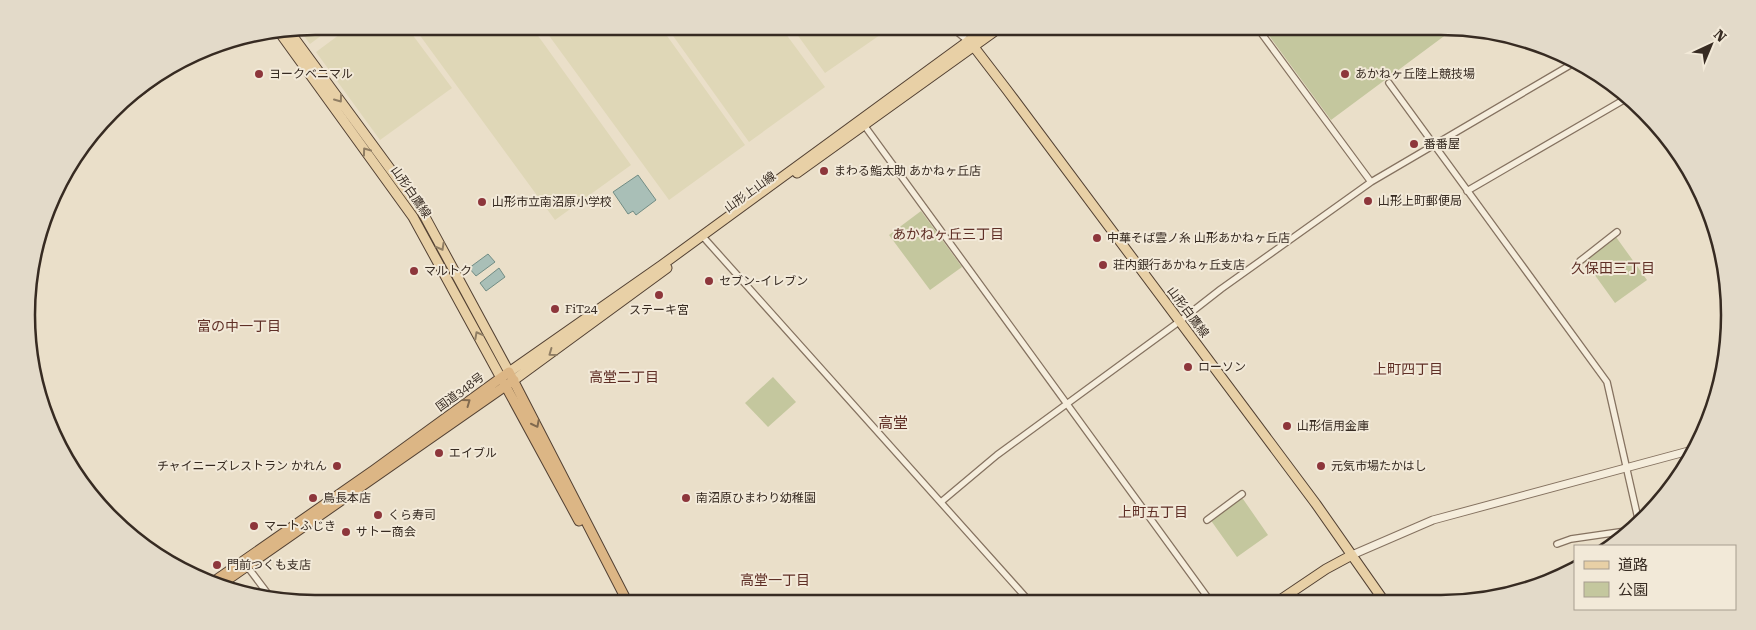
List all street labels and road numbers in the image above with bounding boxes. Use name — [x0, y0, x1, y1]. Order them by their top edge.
street label: 山形白鷹線 — [388, 163, 434, 221]
street label: 山形上山線 — [722, 169, 778, 215]
street label: 山形白鷹線 — [1164, 284, 1212, 340]
street label: 国道348号 — [433, 370, 487, 414]

